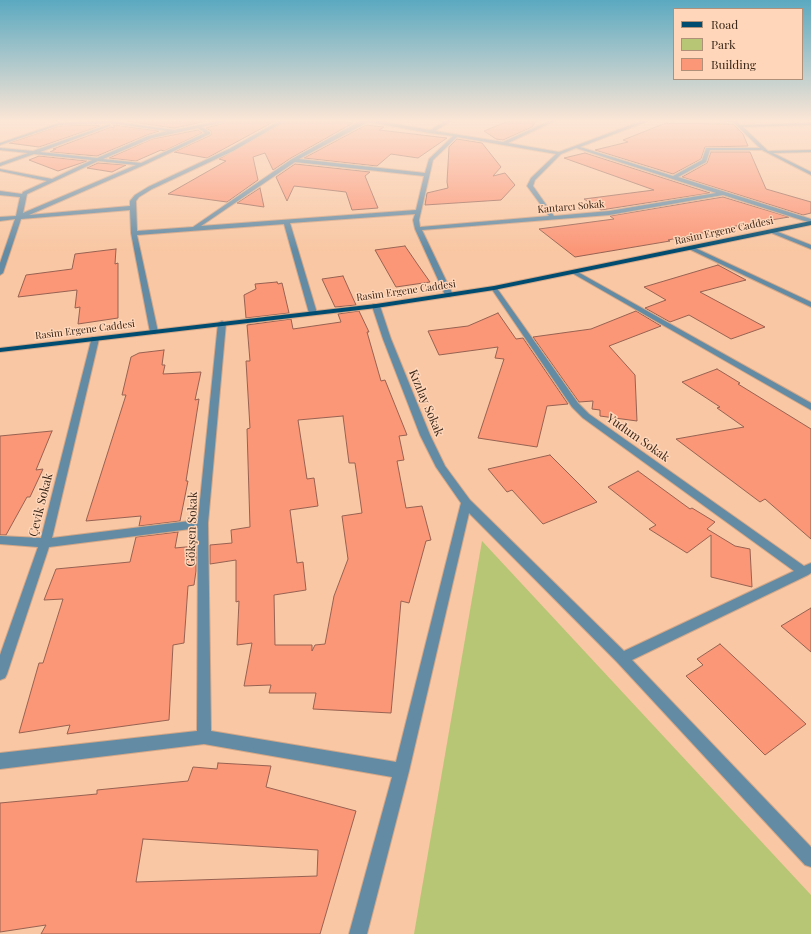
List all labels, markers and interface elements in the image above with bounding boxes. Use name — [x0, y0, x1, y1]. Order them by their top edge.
legend — [673, 8, 803, 80]
text: Road — [711, 16, 738, 32]
text: Park — [711, 36, 736, 52]
text: Building — [711, 56, 756, 72]
street label: Kantarcı Sokak — [537, 198, 605, 216]
street label: Rasim Ergene Caddesi — [674, 215, 774, 247]
street label: Rasim Ergene Caddesi — [355, 278, 457, 304]
street label: Rasim Ergene Caddesi — [34, 318, 136, 342]
street label: Kızılay Sokak — [406, 368, 446, 438]
street label: Yudum Sokak — [604, 411, 672, 465]
street label: Çevik Sokak — [26, 472, 56, 538]
street label: Gökşen Sokak — [183, 491, 201, 567]

